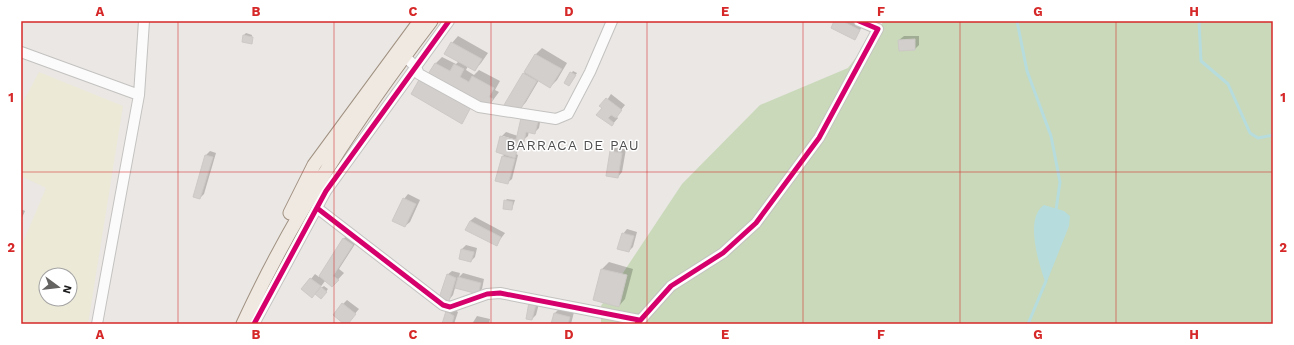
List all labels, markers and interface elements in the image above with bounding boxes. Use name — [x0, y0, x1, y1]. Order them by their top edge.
text: A — [96, 4, 105, 19]
text: B — [252, 4, 261, 19]
text: C — [409, 4, 418, 19]
text: D — [564, 4, 574, 19]
text: E — [721, 4, 729, 19]
text: F — [877, 4, 885, 19]
text: G — [1033, 4, 1043, 19]
text: H — [1189, 4, 1199, 19]
text: 1 — [8, 90, 14, 105]
text: 1 — [1280, 90, 1286, 105]
district label: BARRACA DE PAU — [506, 137, 640, 153]
text: 2 — [7, 240, 15, 255]
text: 2 — [1279, 240, 1287, 255]
north arrow — [38, 267, 78, 307]
text: N — [60, 284, 75, 295]
text: A — [96, 327, 105, 342]
text: B — [252, 327, 261, 342]
text: C — [409, 327, 418, 342]
text: D — [564, 327, 574, 342]
text: E — [721, 327, 729, 342]
text: F — [877, 327, 885, 342]
text: G — [1033, 327, 1043, 342]
text: H — [1189, 327, 1199, 342]

